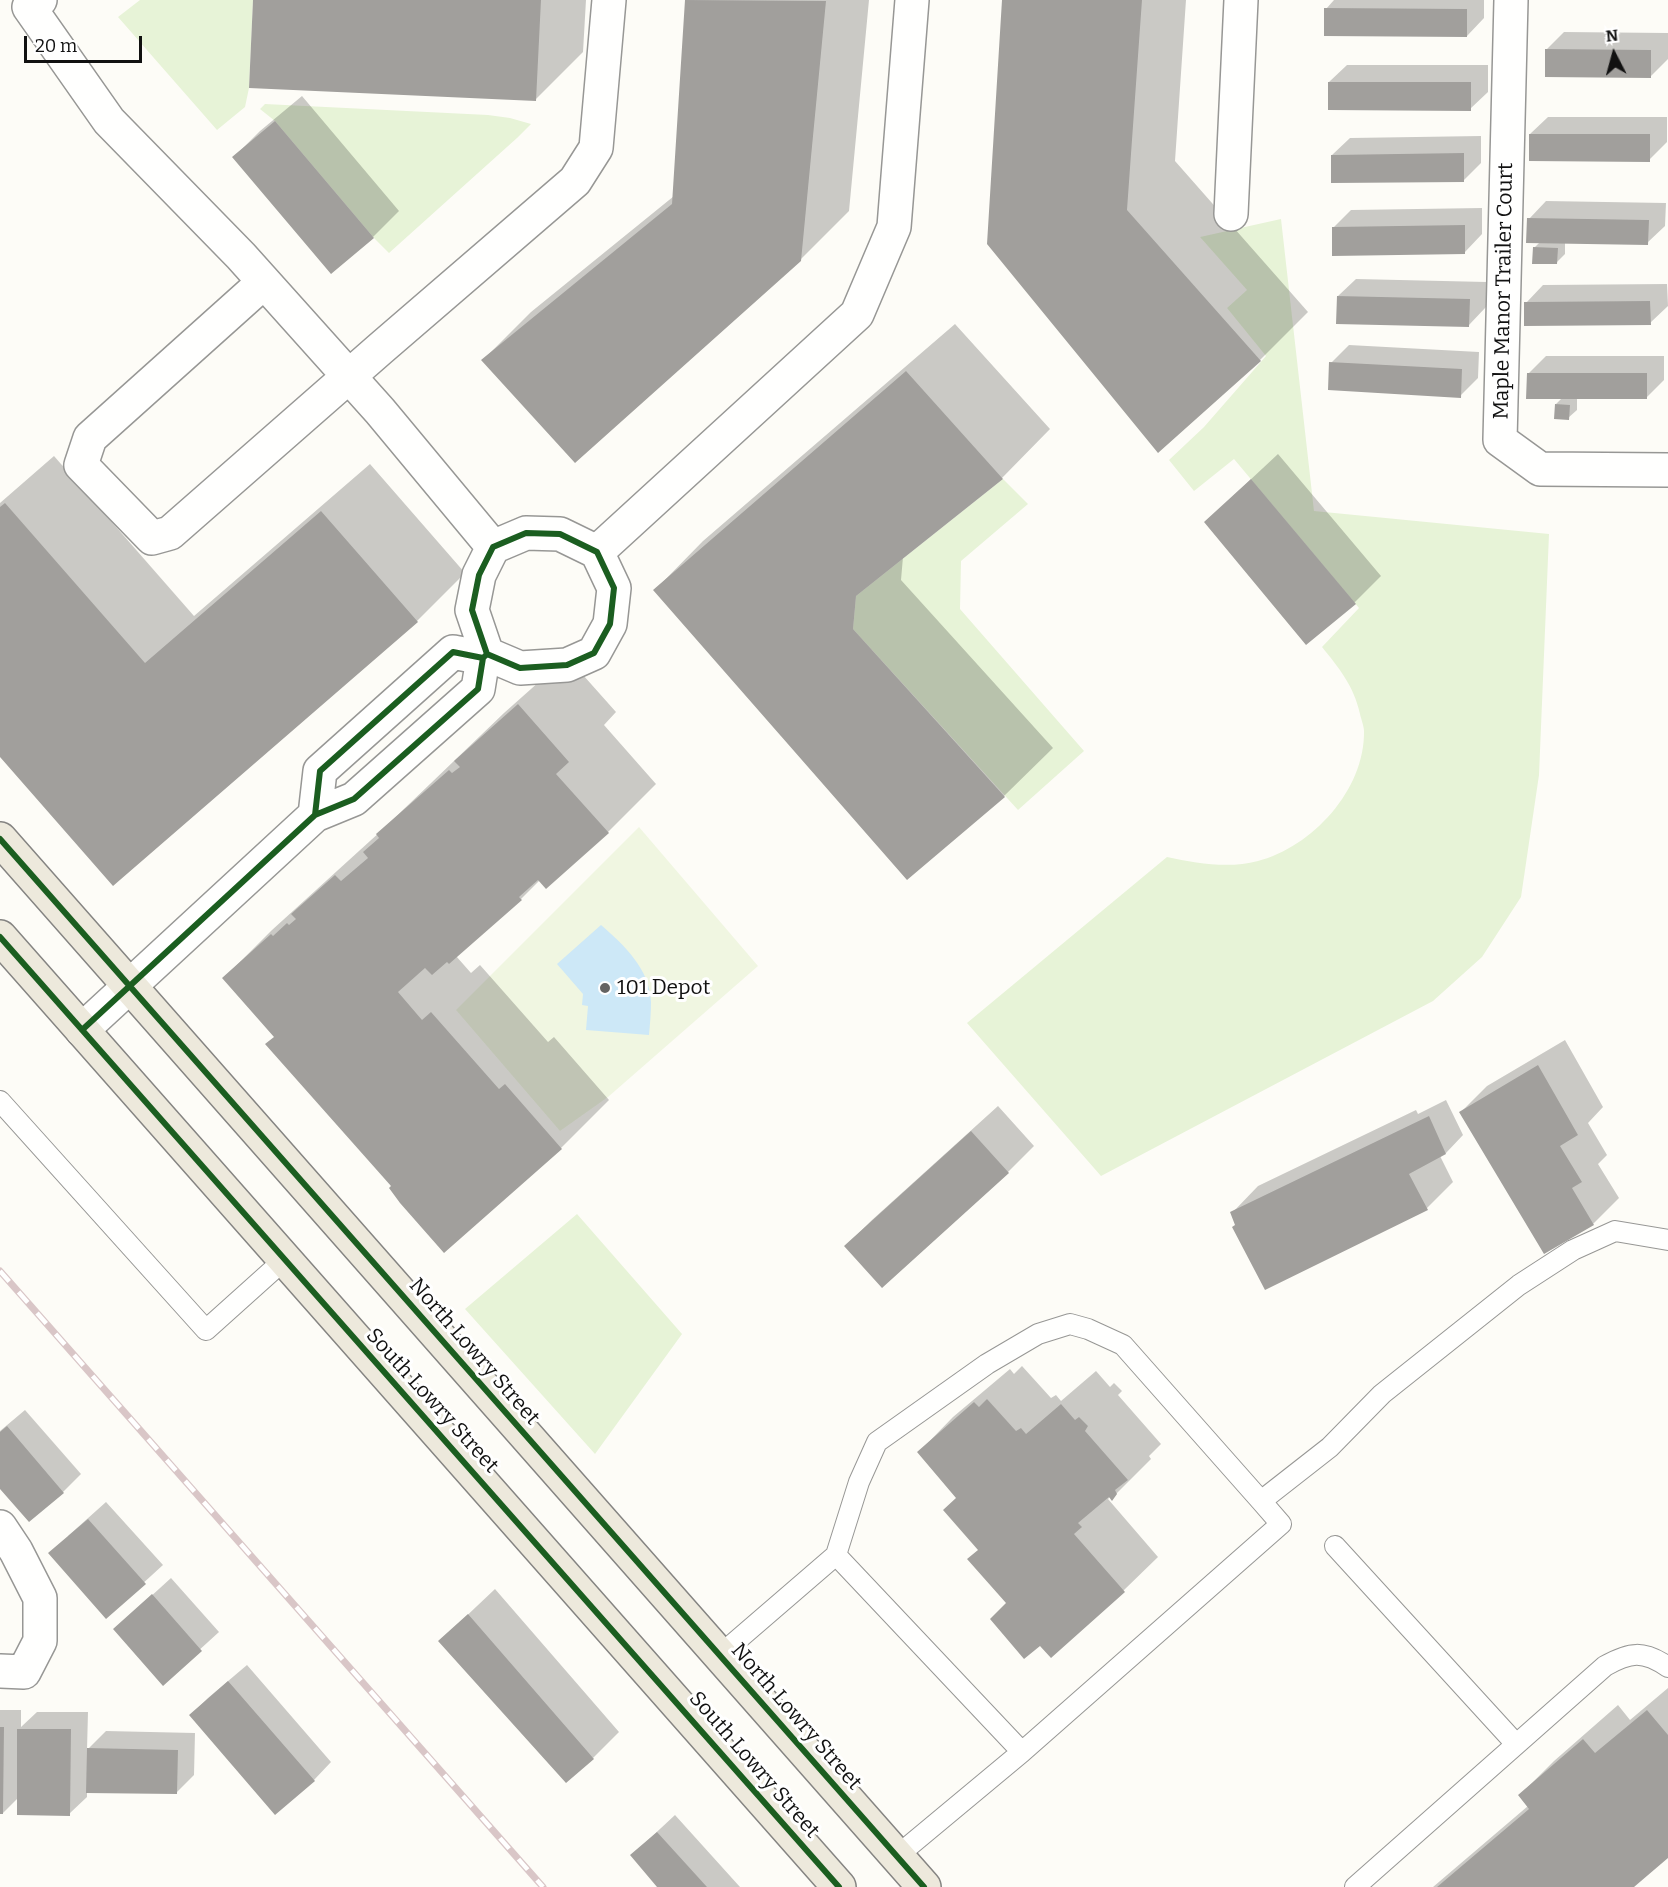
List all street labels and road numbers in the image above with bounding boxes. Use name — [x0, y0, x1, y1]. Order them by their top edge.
street label: Maple Manor Trailer Court — [1489, 162, 1519, 420]
street label: North Lowry Street — [403, 1273, 545, 1431]
street label: South Lowry Street — [360, 1323, 504, 1479]
street label: North Lowry Street — [725, 1638, 867, 1796]
street label: South Lowry Street — [684, 1687, 824, 1843]

